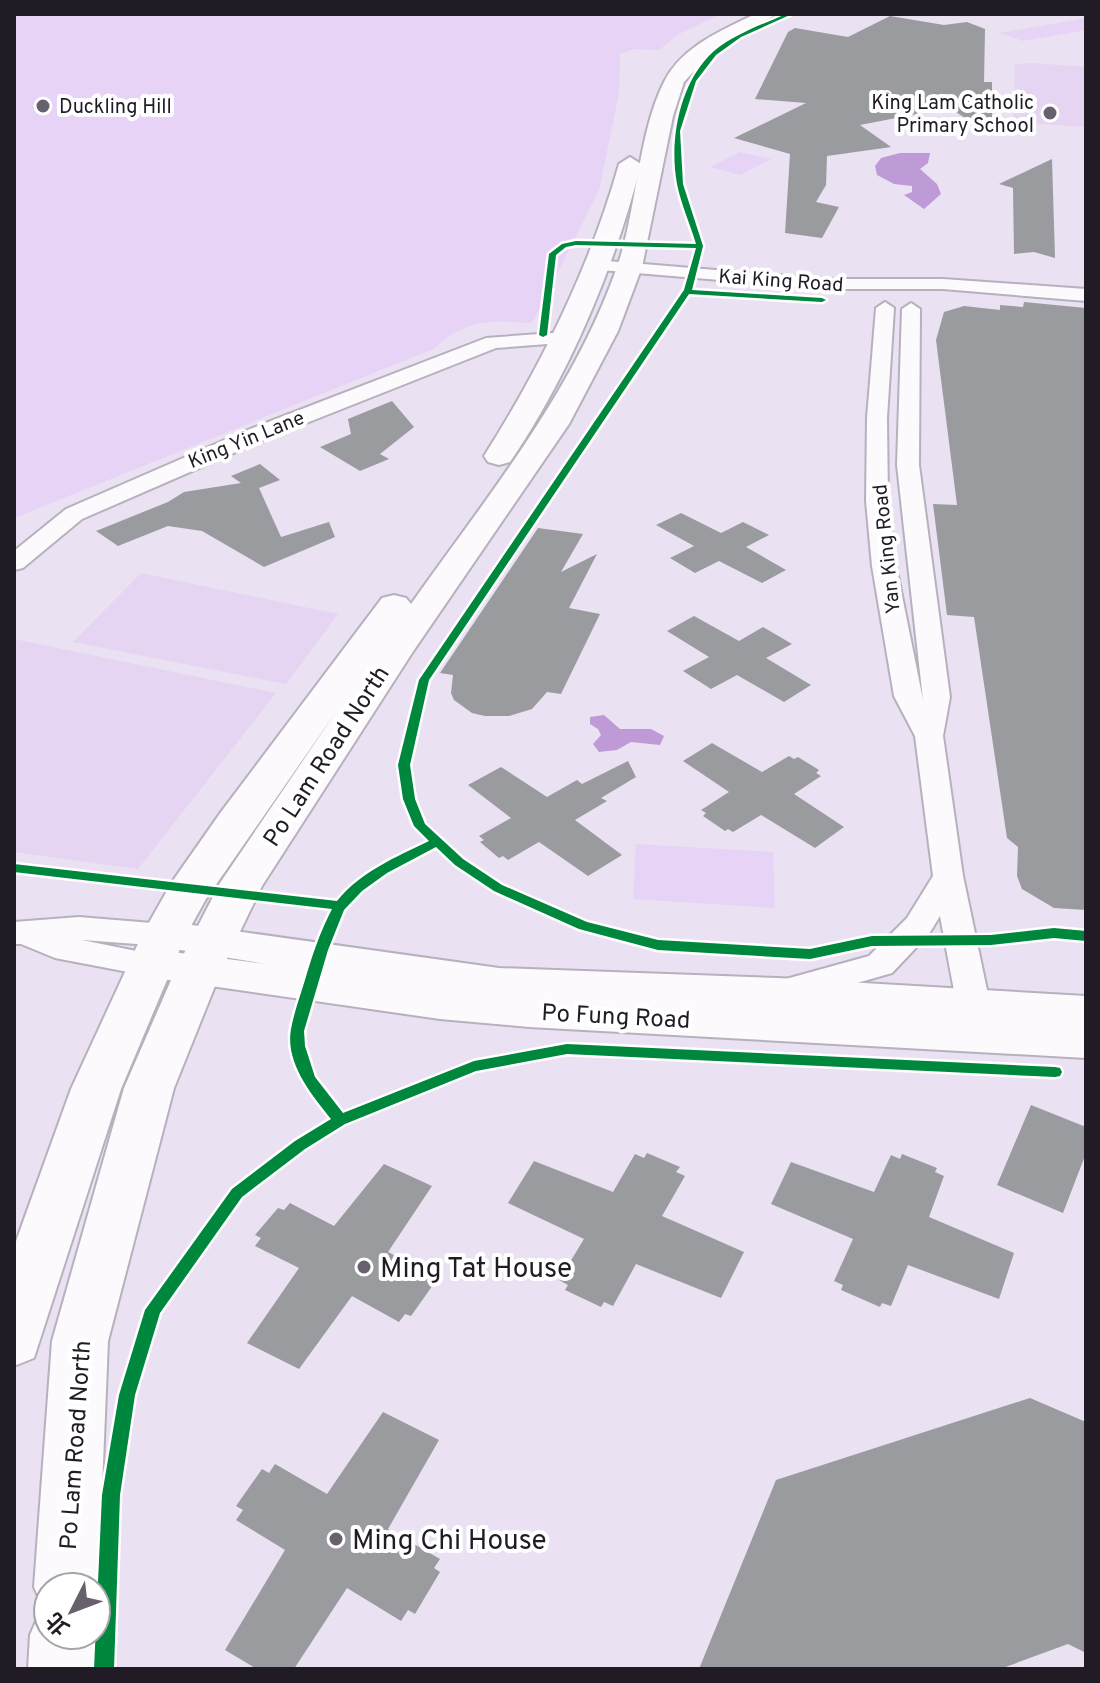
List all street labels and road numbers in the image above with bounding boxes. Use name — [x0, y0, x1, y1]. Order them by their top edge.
street label: Kai King Road — [717, 265, 844, 299]
street label: King Yin Lane — [185, 406, 309, 476]
street label: Yan King Road — [868, 483, 908, 615]
street label: Po Lam Road North — [258, 661, 397, 853]
street label: Po Fung Road — [541, 999, 691, 1037]
street label: Po Lam Road North — [55, 1339, 99, 1551]

